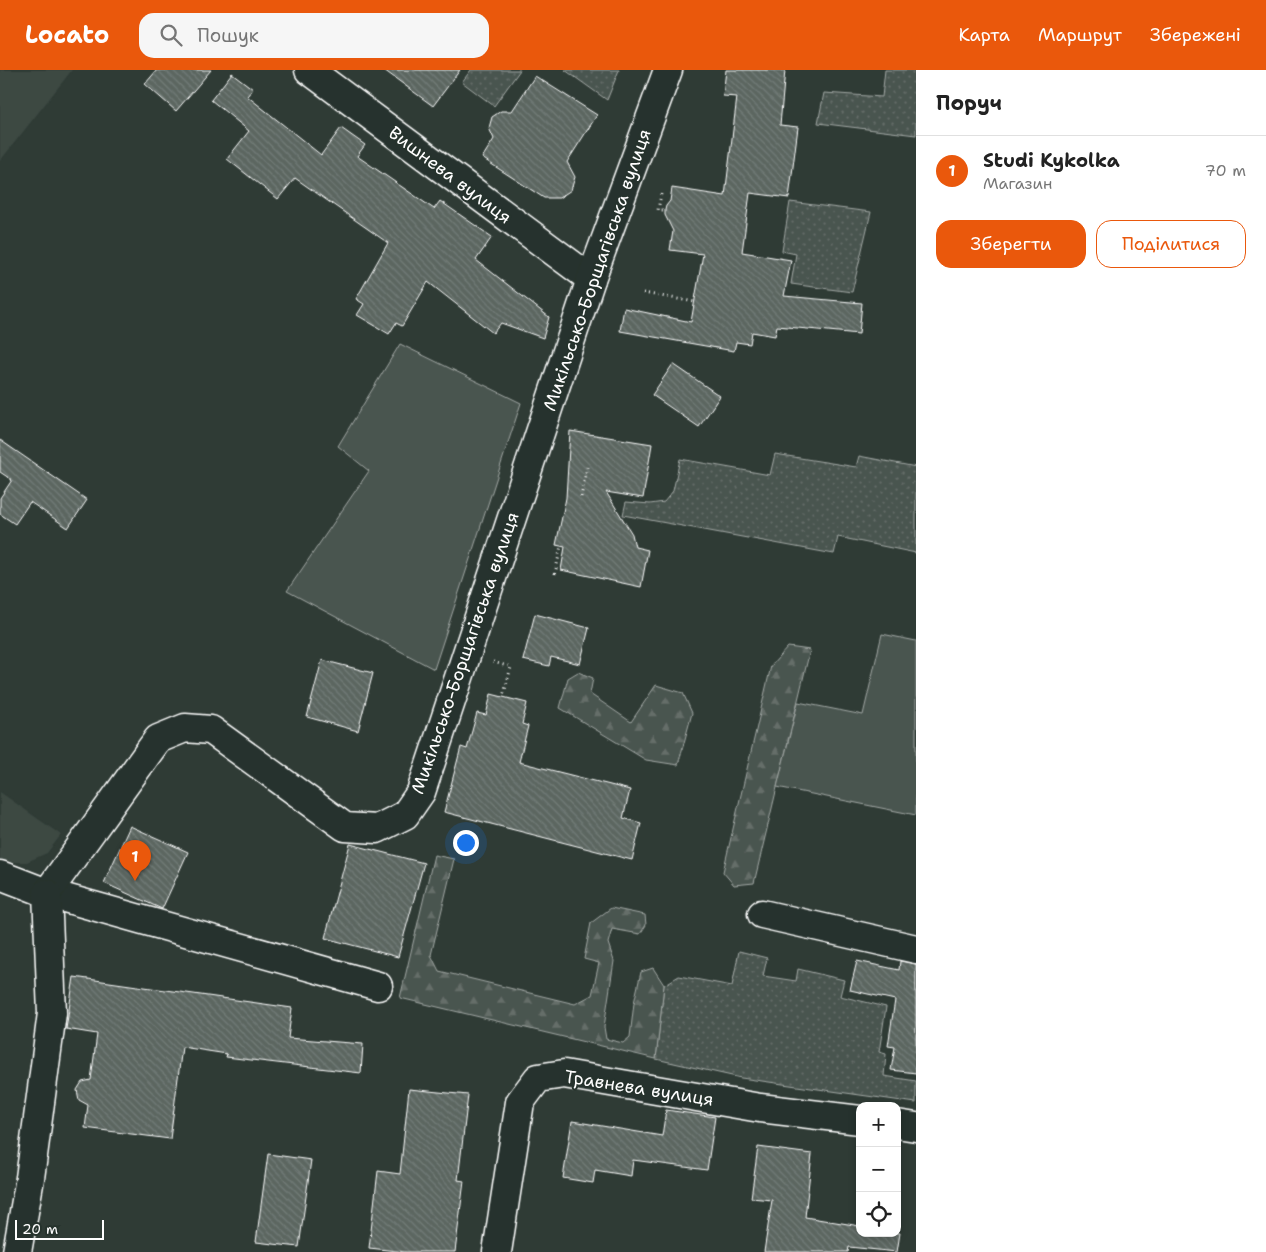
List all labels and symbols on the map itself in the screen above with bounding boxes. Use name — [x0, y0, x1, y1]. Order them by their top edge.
street label: Вишнева вулиця — [384, 121, 516, 229]
street label: Микільсько-Борщагівська вулиця — [537, 126, 657, 414]
street label: Микільсько-Борщагівська вулиця — [405, 509, 525, 797]
your location — [453, 830, 479, 856]
pin: 1 — [119, 840, 151, 881]
street label: Травнева вулиця — [563, 1064, 715, 1112]
scale bar — [15, 1217, 104, 1240]

